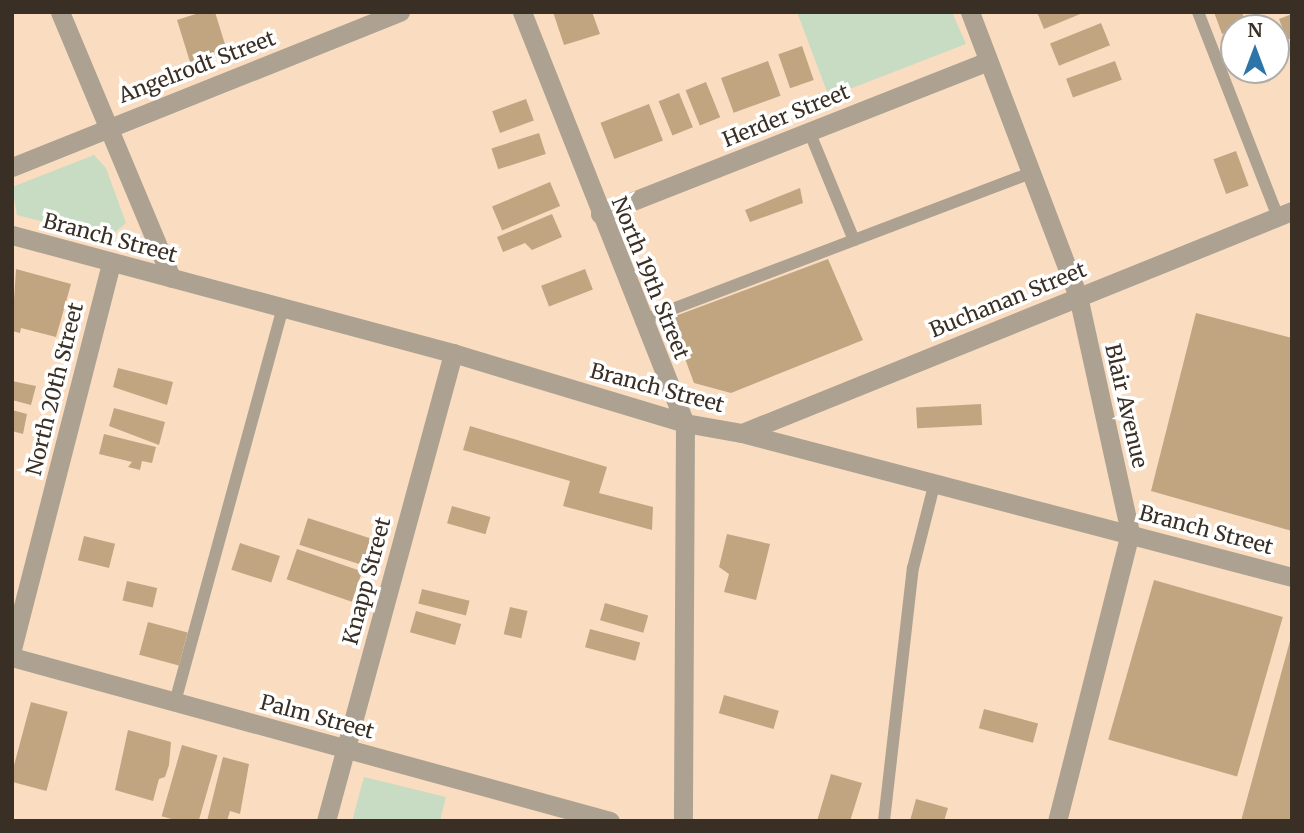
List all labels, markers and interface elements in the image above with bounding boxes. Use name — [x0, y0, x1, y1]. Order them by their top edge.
north arrow — [1220, 14, 1290, 84]
text: N — [1247, 18, 1263, 42]
street label: Angelrodt Street — [115, 25, 279, 109]
street label: Herder Street — [719, 79, 853, 153]
street label: North 19th Street — [606, 193, 694, 363]
street label: Branch Street — [40, 208, 180, 268]
street label: Buchanan Street — [926, 257, 1090, 343]
street label: North 20th Street — [21, 300, 89, 478]
street label: Blair Avenue — [1099, 341, 1153, 471]
street label: Branch Street — [587, 358, 727, 418]
street label: Branch Street — [1136, 500, 1276, 560]
street label: Knapp Street — [338, 514, 396, 648]
street label: Palm Street — [257, 690, 377, 744]

